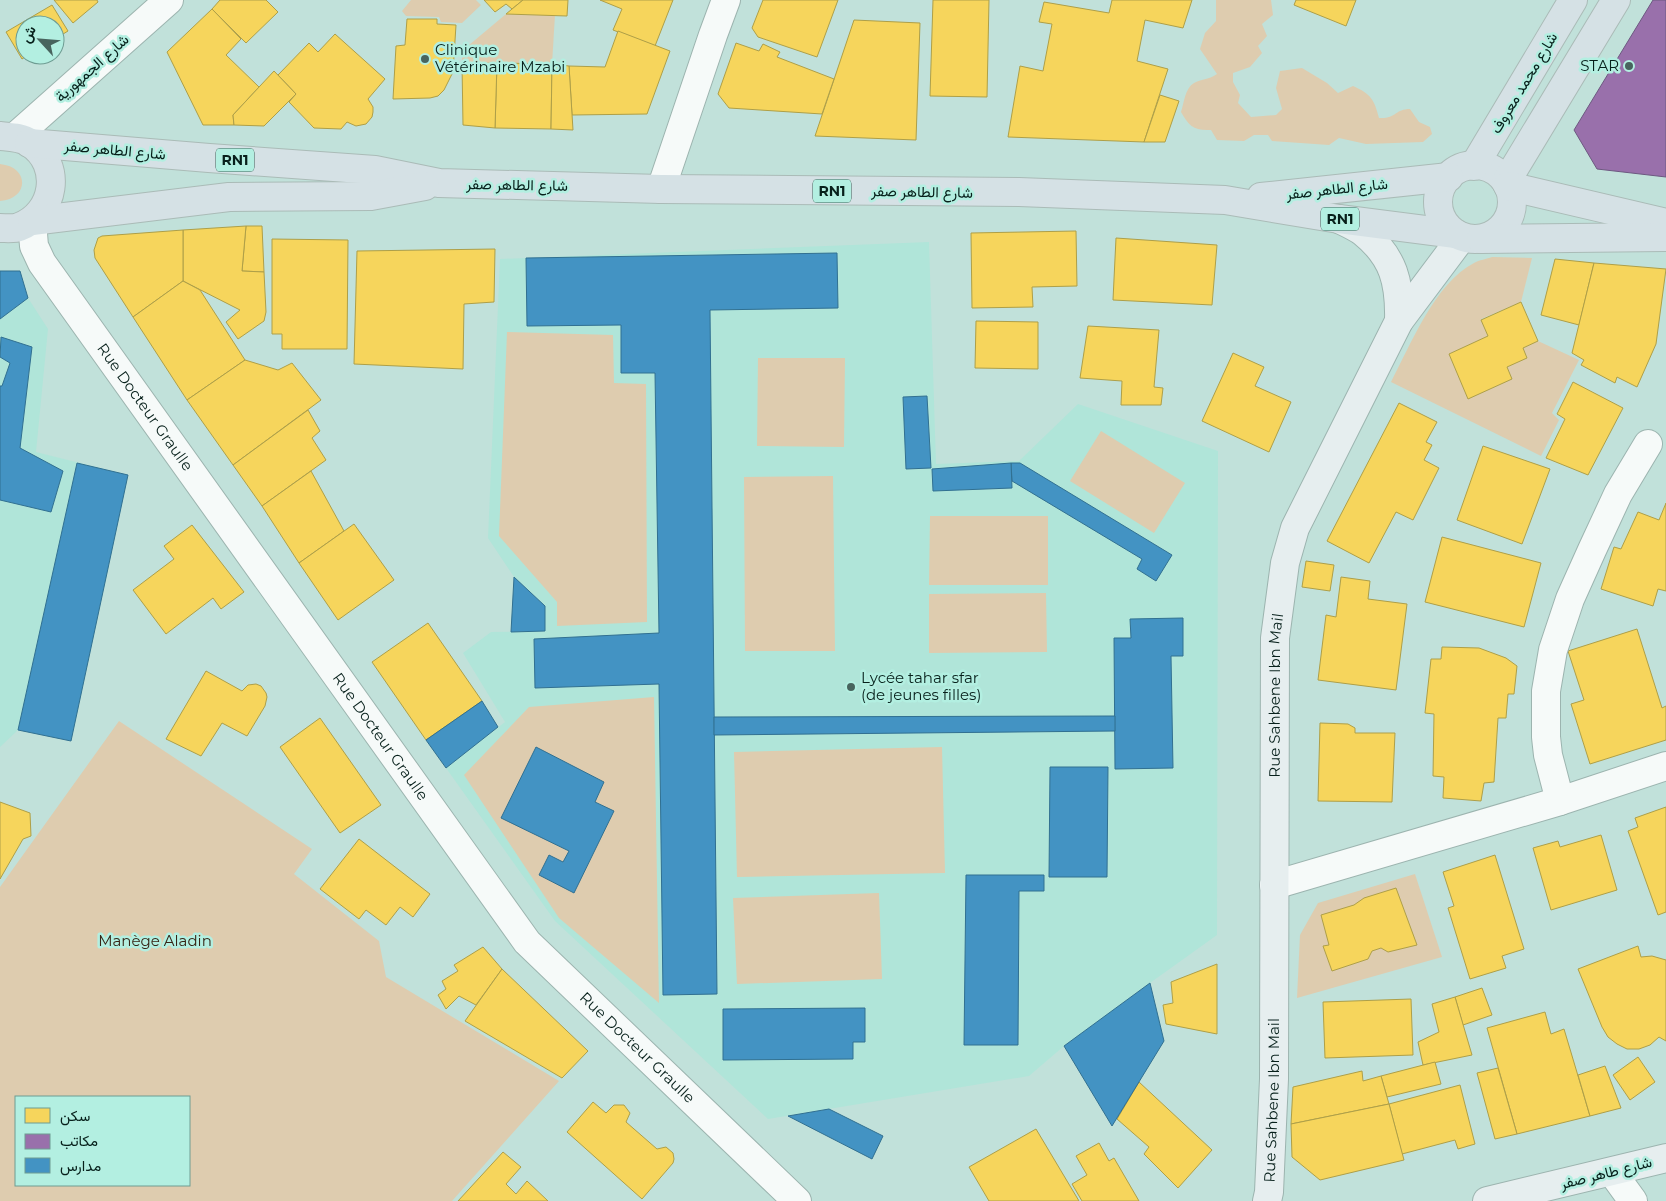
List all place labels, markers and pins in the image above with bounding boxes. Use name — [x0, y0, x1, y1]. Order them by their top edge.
place label: Clinique Vétérinaire Mzabi — [435, 40, 565, 76]
marker: Clinique Vétérinaire Mzabi — [419, 53, 431, 65]
place label: STAR — [1580, 56, 1619, 75]
marker: STAR — [1623, 60, 1635, 72]
place label: Lycée tahar sfar (de jeunes filles) — [861, 668, 981, 704]
marker: Lycée tahar sfar (de jeunes filles) — [845, 681, 857, 693]

